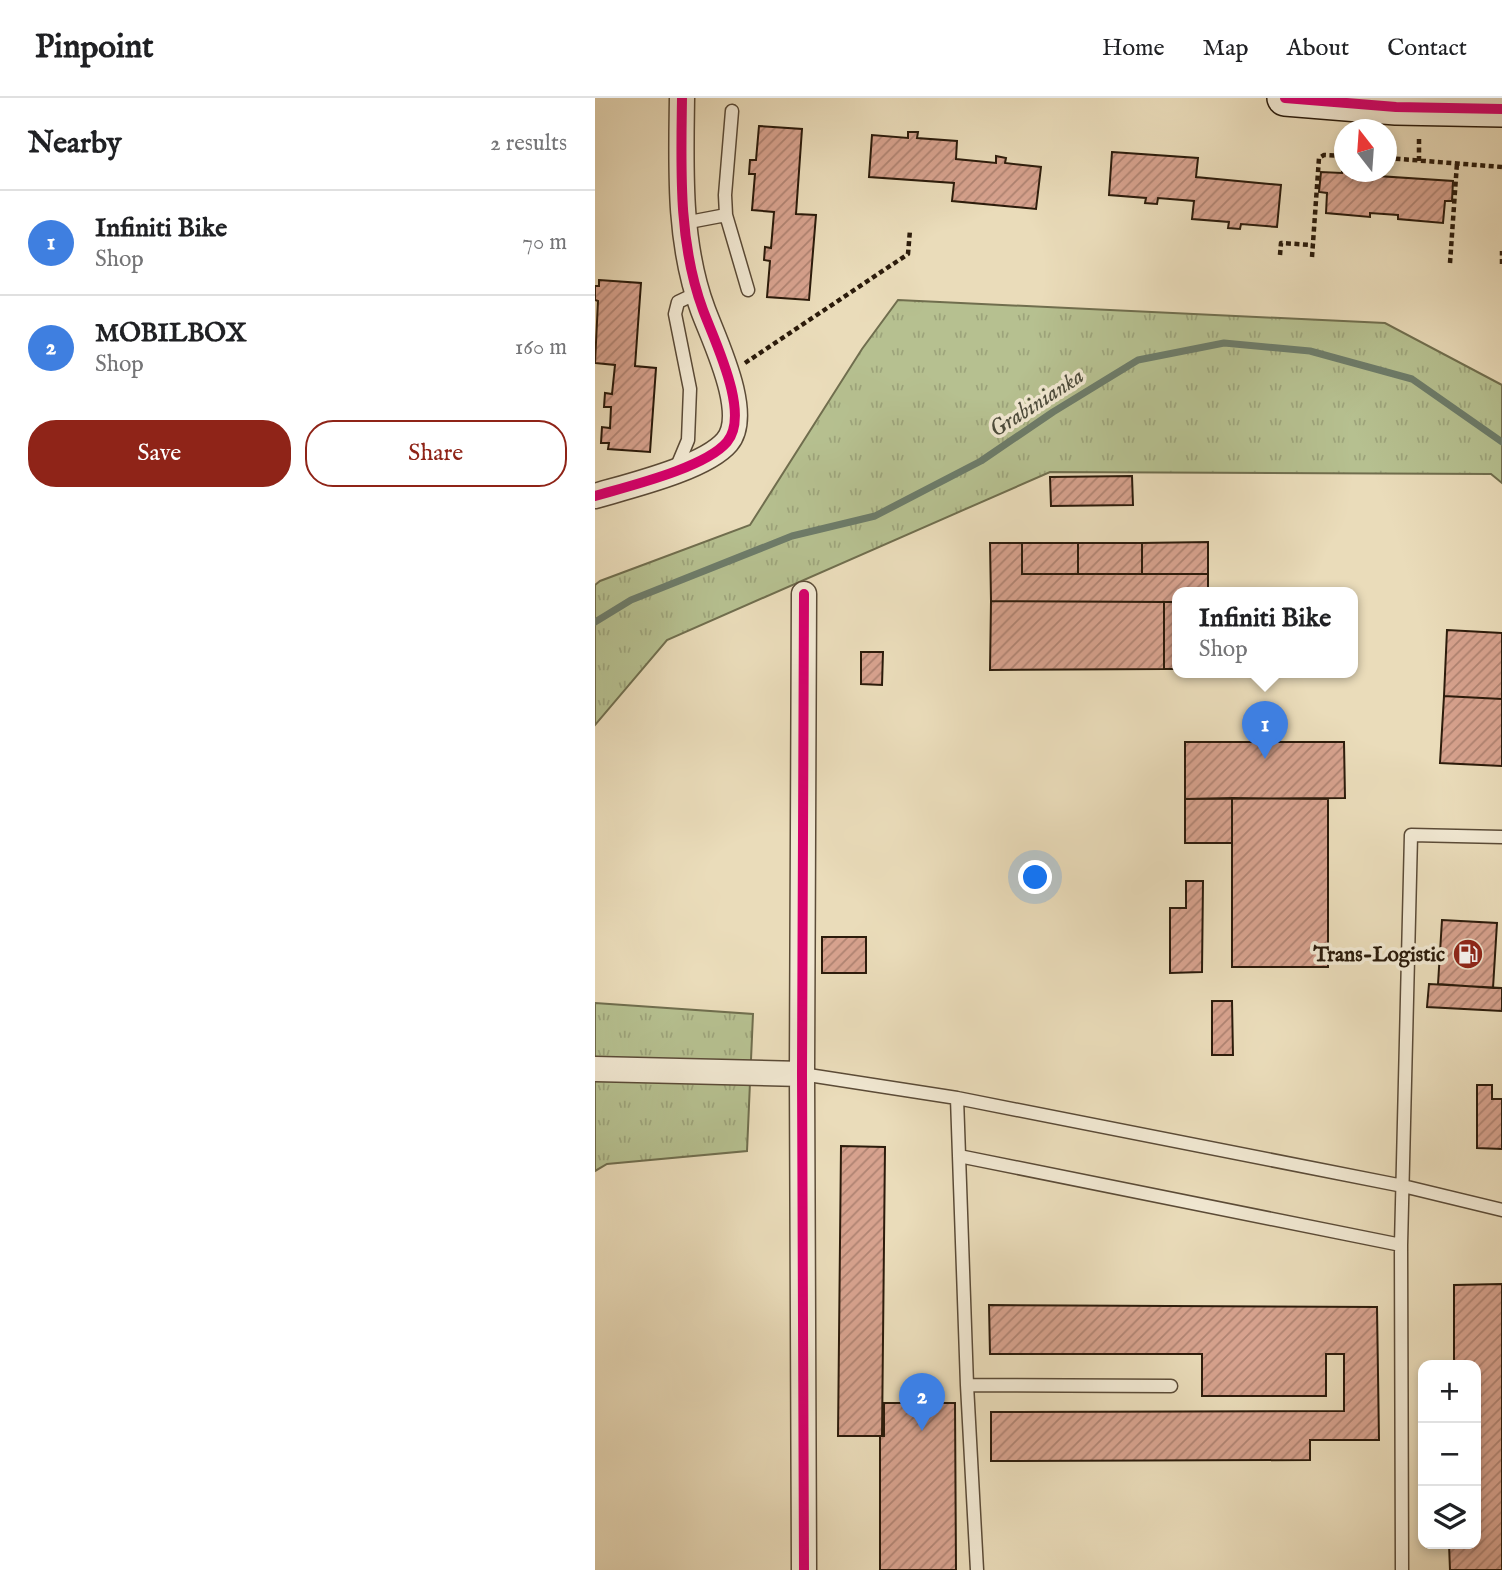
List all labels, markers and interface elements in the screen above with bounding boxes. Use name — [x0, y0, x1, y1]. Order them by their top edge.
text: Pinpoint — [35, 27, 154, 69]
text: Home — [1102, 33, 1165, 64]
text: Map — [1203, 33, 1249, 64]
text: About — [1287, 33, 1349, 64]
text: Contact — [1387, 33, 1467, 64]
north arrow — [1334, 119, 1397, 182]
text: Nearby — [28, 125, 121, 163]
text: 2 results — [490, 129, 567, 158]
text: Infiniti Bike — [95, 212, 227, 245]
text: 1 — [47, 228, 55, 257]
text: 70 m — [522, 228, 567, 257]
text: Shop — [95, 245, 144, 274]
text: MOBILBOX — [95, 317, 246, 350]
text: 2 — [46, 333, 56, 362]
text: 160 m — [515, 333, 567, 362]
text: Shop — [95, 350, 144, 379]
water label: Grabinianka — [984, 362, 1090, 445]
button: Save — [28, 420, 291, 487]
button: Share — [305, 420, 567, 487]
popup — [1172, 587, 1358, 678]
text: Infiniti Bike — [1199, 602, 1331, 635]
text: Shop — [1199, 635, 1248, 664]
pin: 1 — [1242, 701, 1288, 759]
your location — [1018, 860, 1052, 894]
fuel station icon: Trans-Logistic — [1451, 937, 1485, 971]
place label: Trans-Logistic — [1313, 942, 1445, 969]
map controls — [1418, 1360, 1481, 1549]
button: + — [1418, 1360, 1481, 1423]
pin: 2 — [899, 1373, 945, 1431]
button: − — [1418, 1423, 1481, 1486]
button: layers — [1418, 1486, 1481, 1549]

